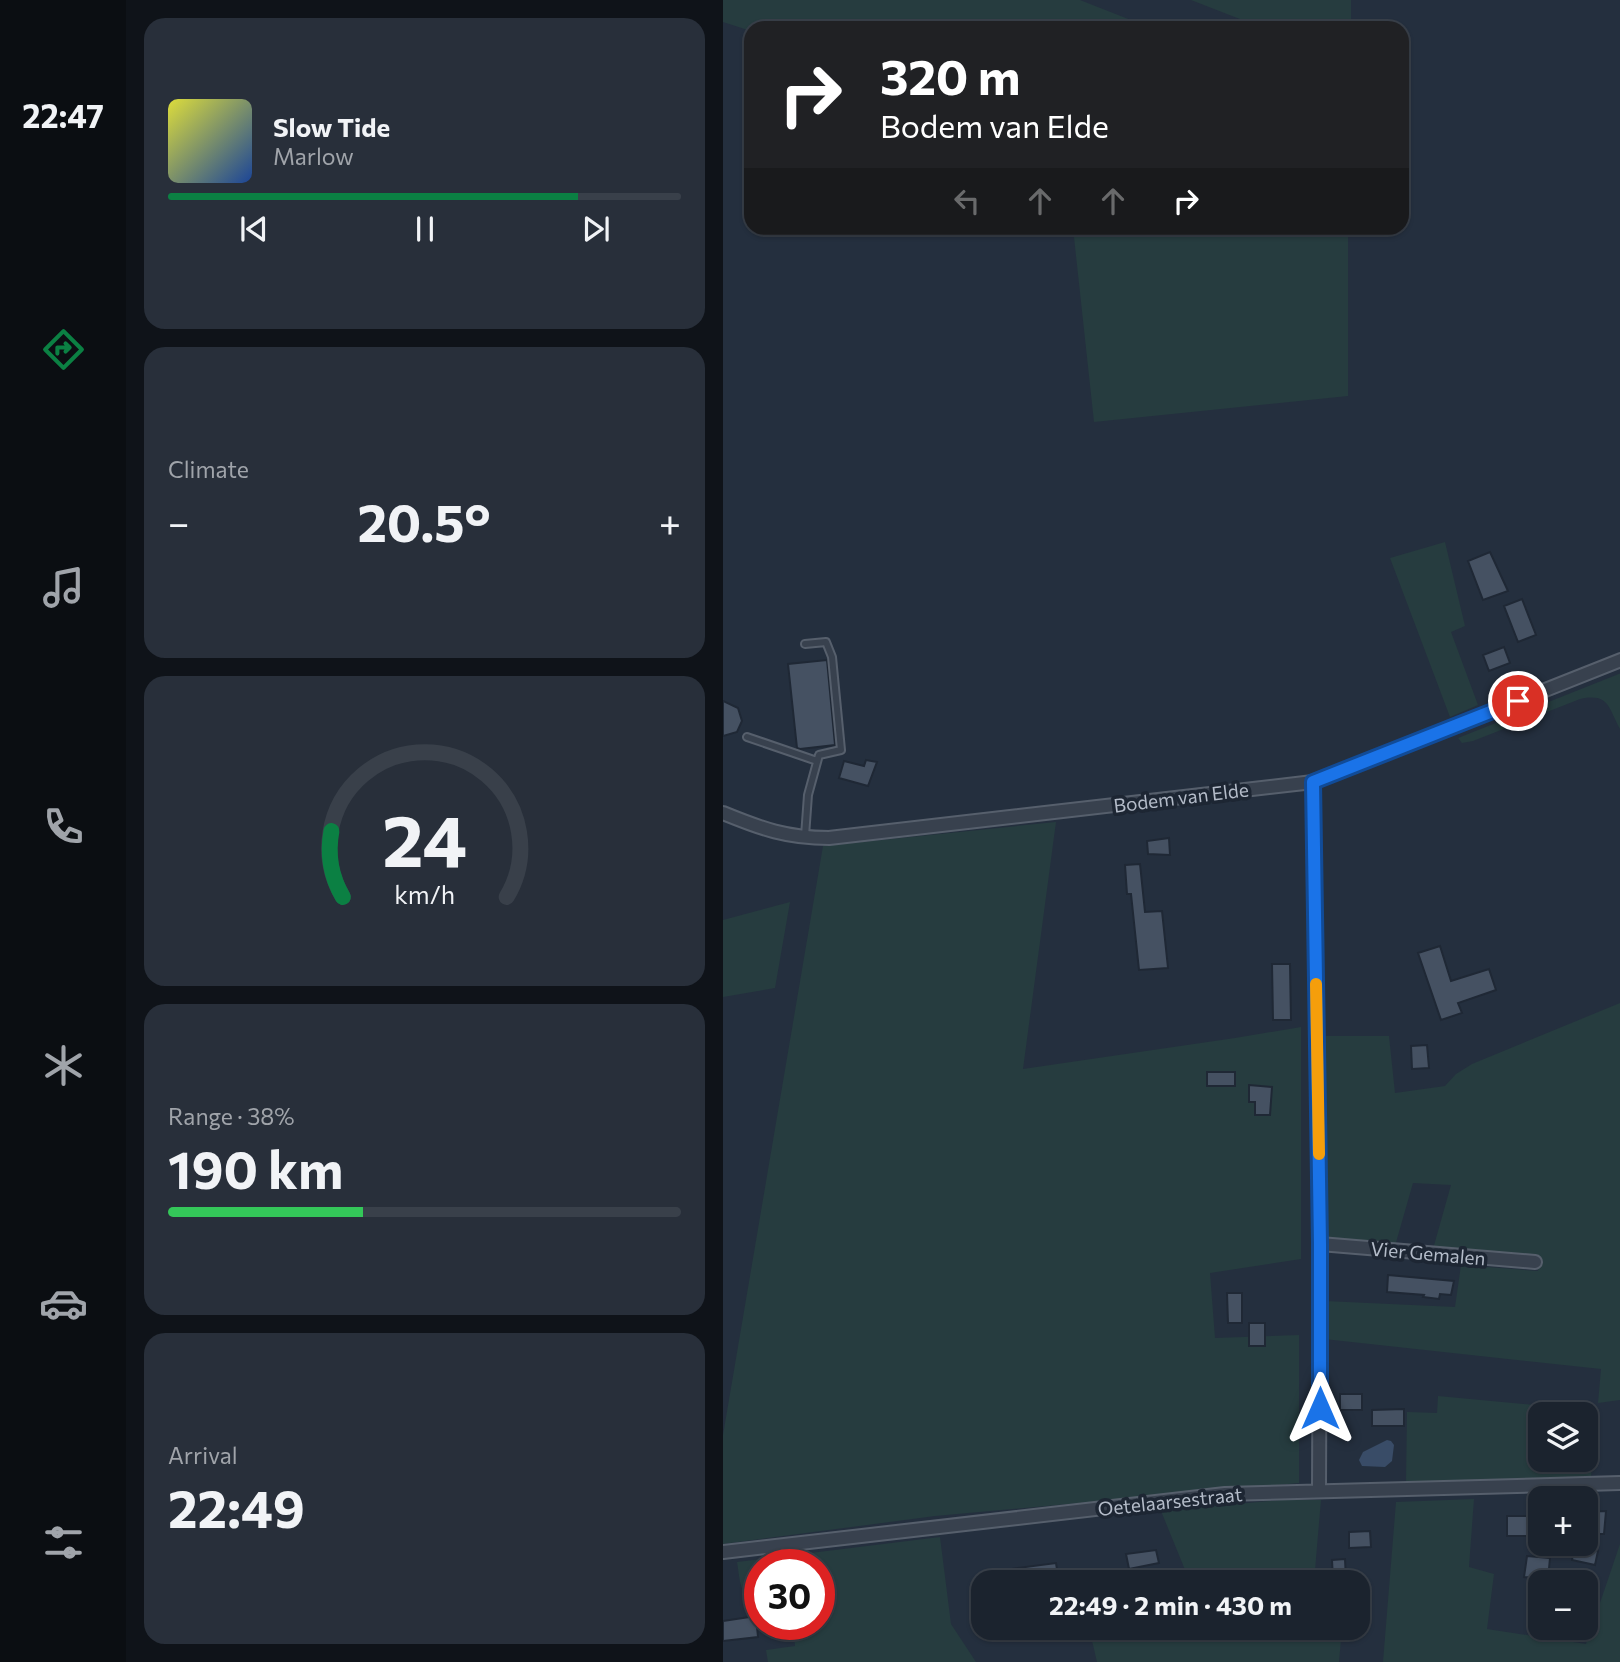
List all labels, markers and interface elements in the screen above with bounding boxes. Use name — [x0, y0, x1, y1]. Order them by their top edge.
text: 320 m — [880, 45, 1021, 105]
icon: right — [765, 49, 856, 140]
text: 22:47 — [22, 95, 104, 135]
text: Bodem van Elde — [880, 105, 1109, 145]
text: Slow Tide — [273, 111, 390, 142]
text: Marlow — [273, 142, 354, 170]
icon: left — [948, 182, 986, 220]
icon: ahead — [1021, 182, 1059, 220]
icon: ahead — [1094, 182, 1132, 220]
icon: right — [1167, 182, 1205, 220]
icon: previous — [235, 210, 273, 248]
icon: pause — [406, 210, 444, 248]
icon: next — [577, 210, 615, 248]
icon: directions — [39, 325, 88, 374]
text: Climate — [168, 455, 249, 483]
text: 20.5° — [357, 489, 491, 553]
text: − — [168, 498, 190, 545]
text: + — [659, 498, 681, 545]
icon: music — [39, 563, 88, 612]
pin — [1488, 671, 1548, 731]
icon: arrive — [1499, 682, 1537, 720]
street label: Bodem van Elde — [1112, 777, 1250, 817]
text: 24 — [382, 793, 467, 882]
icon: phone — [39, 802, 88, 851]
text: km/h — [394, 879, 455, 909]
icon: climate — [39, 1041, 88, 1090]
text: Range · 38% — [168, 1102, 295, 1130]
text: 190 km — [168, 1136, 343, 1200]
street label: Vier Gemalen — [1370, 1237, 1486, 1269]
icon: car — [39, 1279, 88, 1328]
position arrow — [1283, 1371, 1357, 1445]
map controls — [1528, 1402, 1598, 1640]
button: layers — [1528, 1402, 1598, 1472]
text: Arrival — [168, 1441, 238, 1469]
text: 22:49 — [168, 1475, 305, 1539]
street label: Oetelaarsestraat — [1097, 1482, 1244, 1520]
button: + — [1528, 1486, 1598, 1556]
icon: filters — [39, 1518, 88, 1567]
speed limit sign: 30 — [744, 1549, 835, 1640]
button: − — [1528, 1570, 1598, 1640]
text: 22:49 · 2 min · 430 m — [1049, 1589, 1292, 1620]

